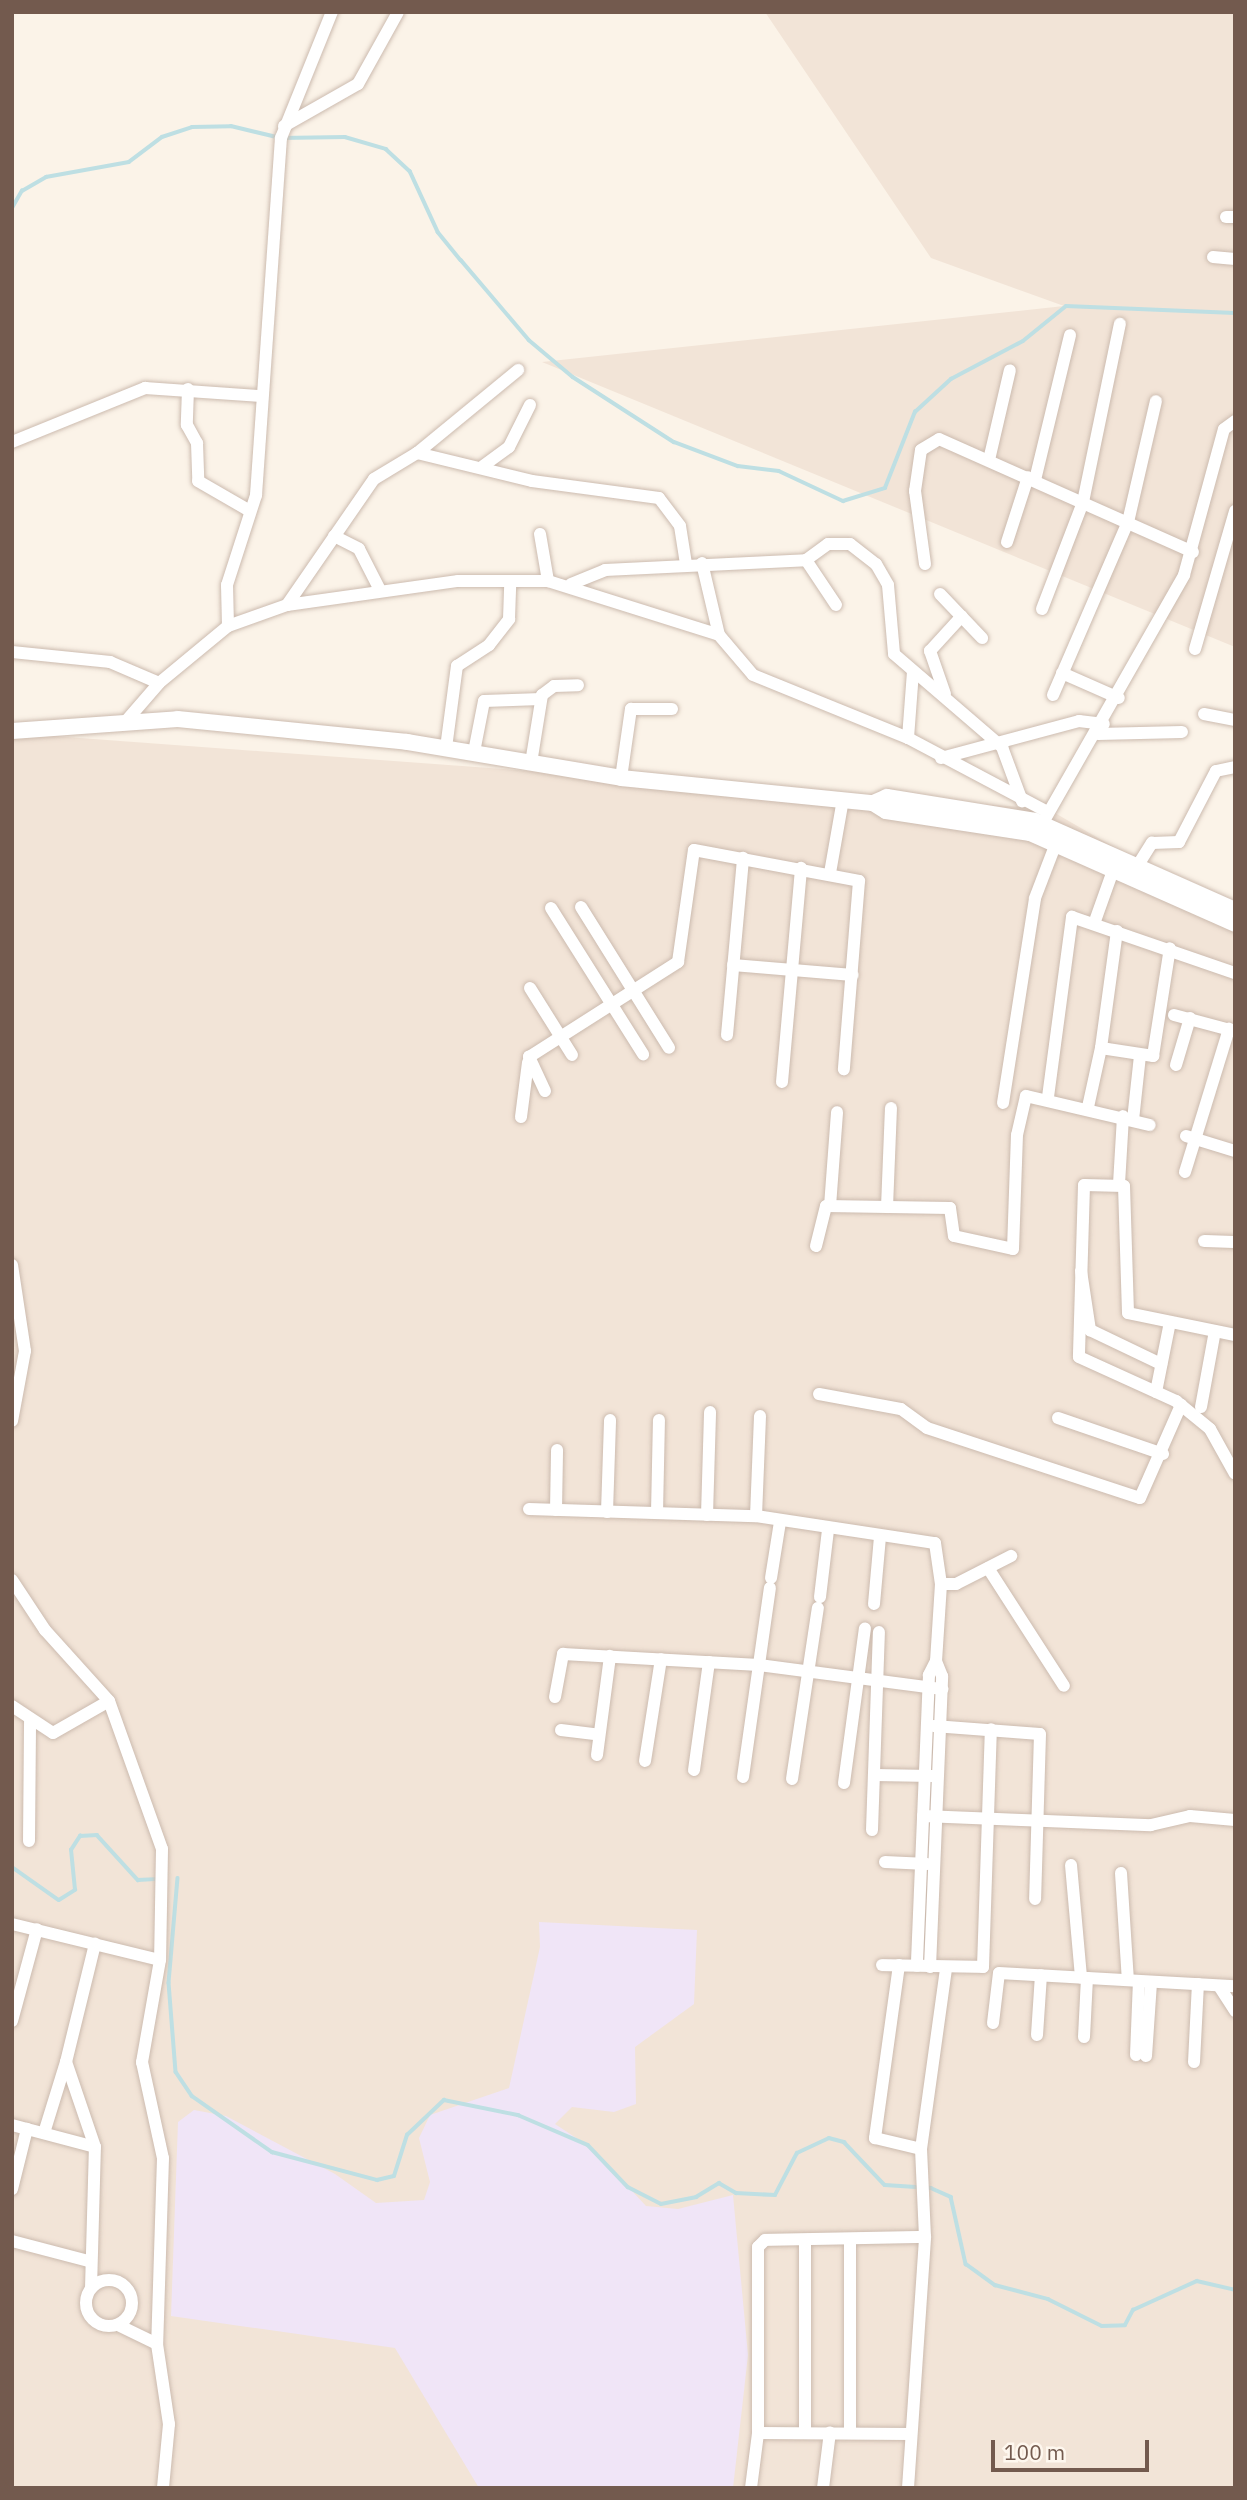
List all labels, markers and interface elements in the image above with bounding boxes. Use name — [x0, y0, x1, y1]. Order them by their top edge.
scale bar — [995, 2426, 1152, 2470]
text: 100 m — [1004, 2438, 1065, 2466]

